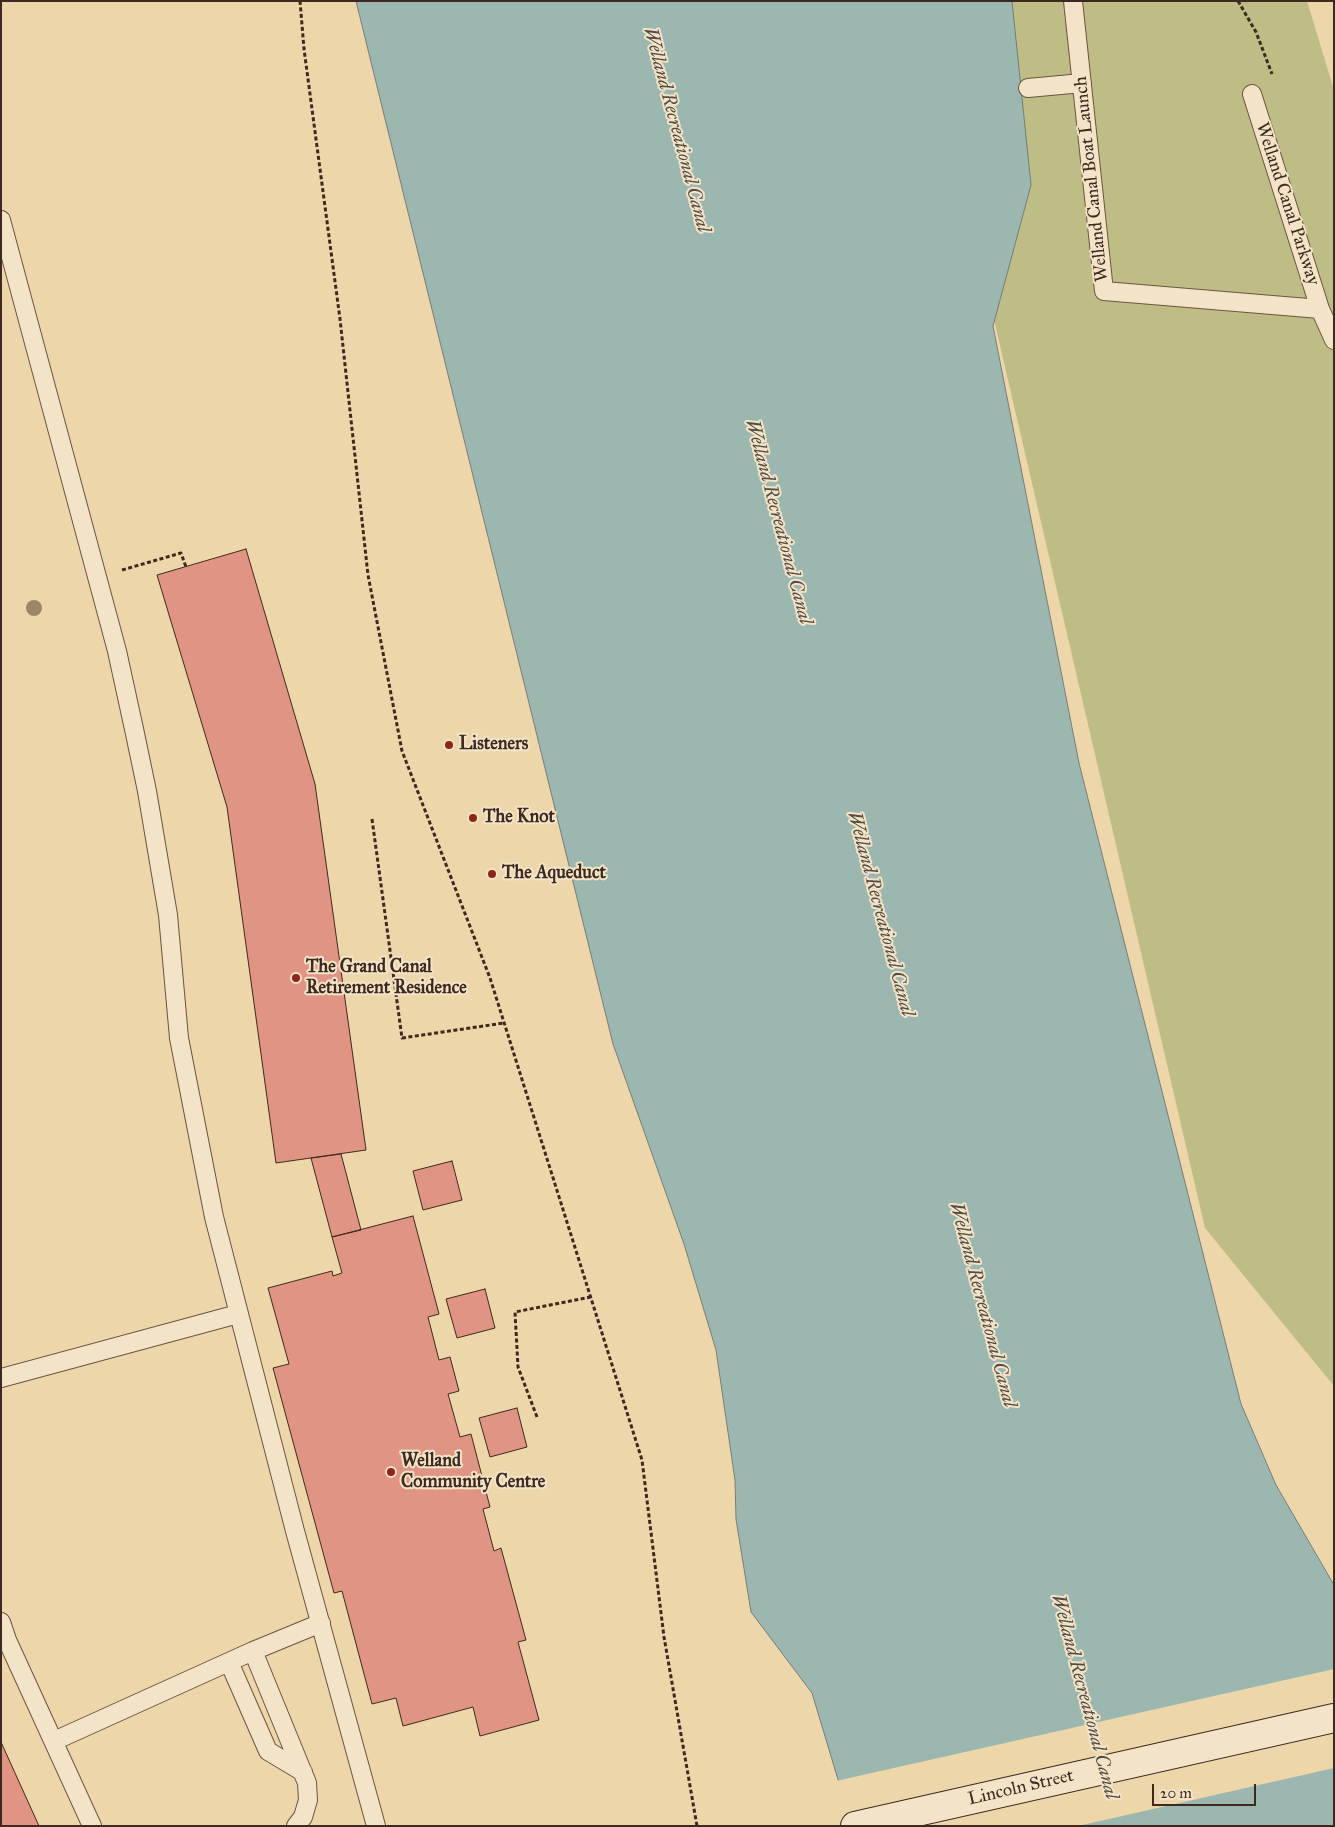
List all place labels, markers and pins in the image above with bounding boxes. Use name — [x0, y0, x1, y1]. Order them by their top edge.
place label: Listeners — [459, 734, 528, 756]
marker: Listeners — [443, 739, 455, 751]
place label: The Knot — [483, 807, 555, 829]
marker: The Knot — [467, 812, 479, 824]
place label: The Aqueduct — [502, 863, 606, 885]
marker: The Aqueduct — [486, 868, 498, 880]
place label: The Grand Canal Retirement Residence — [306, 957, 467, 1000]
marker: The Grand Canal Retirement Residence — [290, 972, 302, 984]
place label: Welland Community Centre — [401, 1451, 545, 1494]
marker: Welland Community Centre — [385, 1466, 397, 1478]

